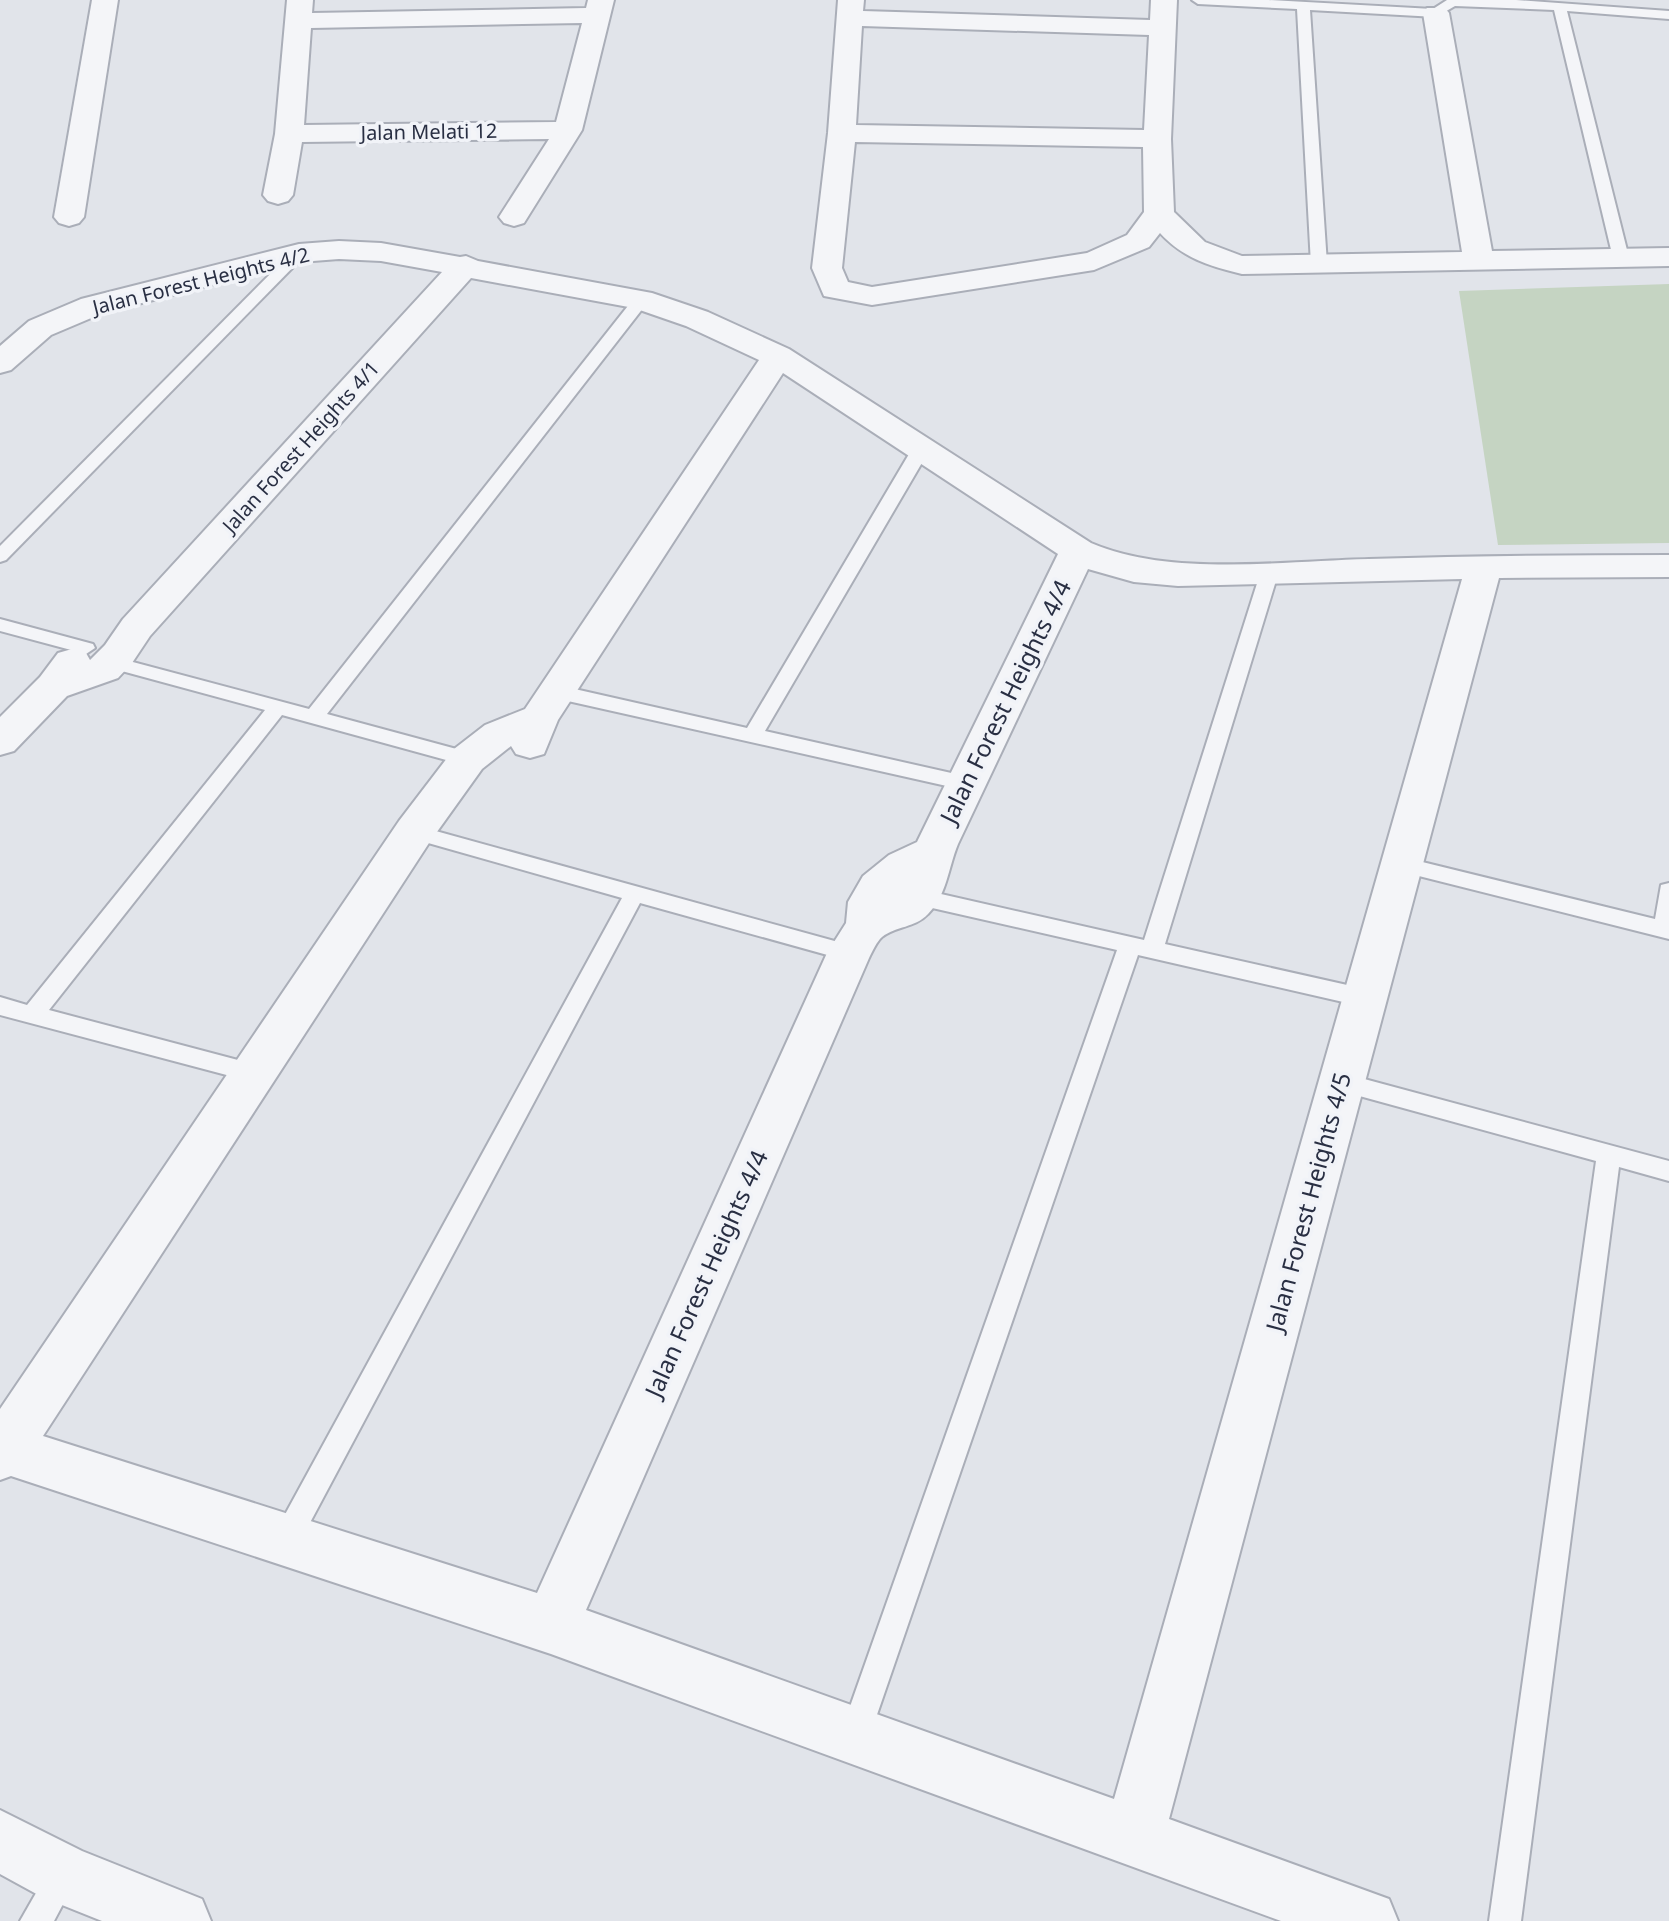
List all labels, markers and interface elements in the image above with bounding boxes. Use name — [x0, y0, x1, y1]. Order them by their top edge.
street label: Jalan Melati 12 — [358, 117, 498, 146]
street label: Jalan Forest Heights 4/2 — [88, 241, 312, 321]
street label: Jalan Forest Heights 4/1 — [215, 355, 385, 540]
street label: Jalan Forest Heights 4/4 — [930, 574, 1078, 830]
street label: Jalan Forest Heights 4/5 — [1257, 1068, 1358, 1337]
street label: Jalan Forest Heights 4/4 — [635, 1144, 775, 1404]

